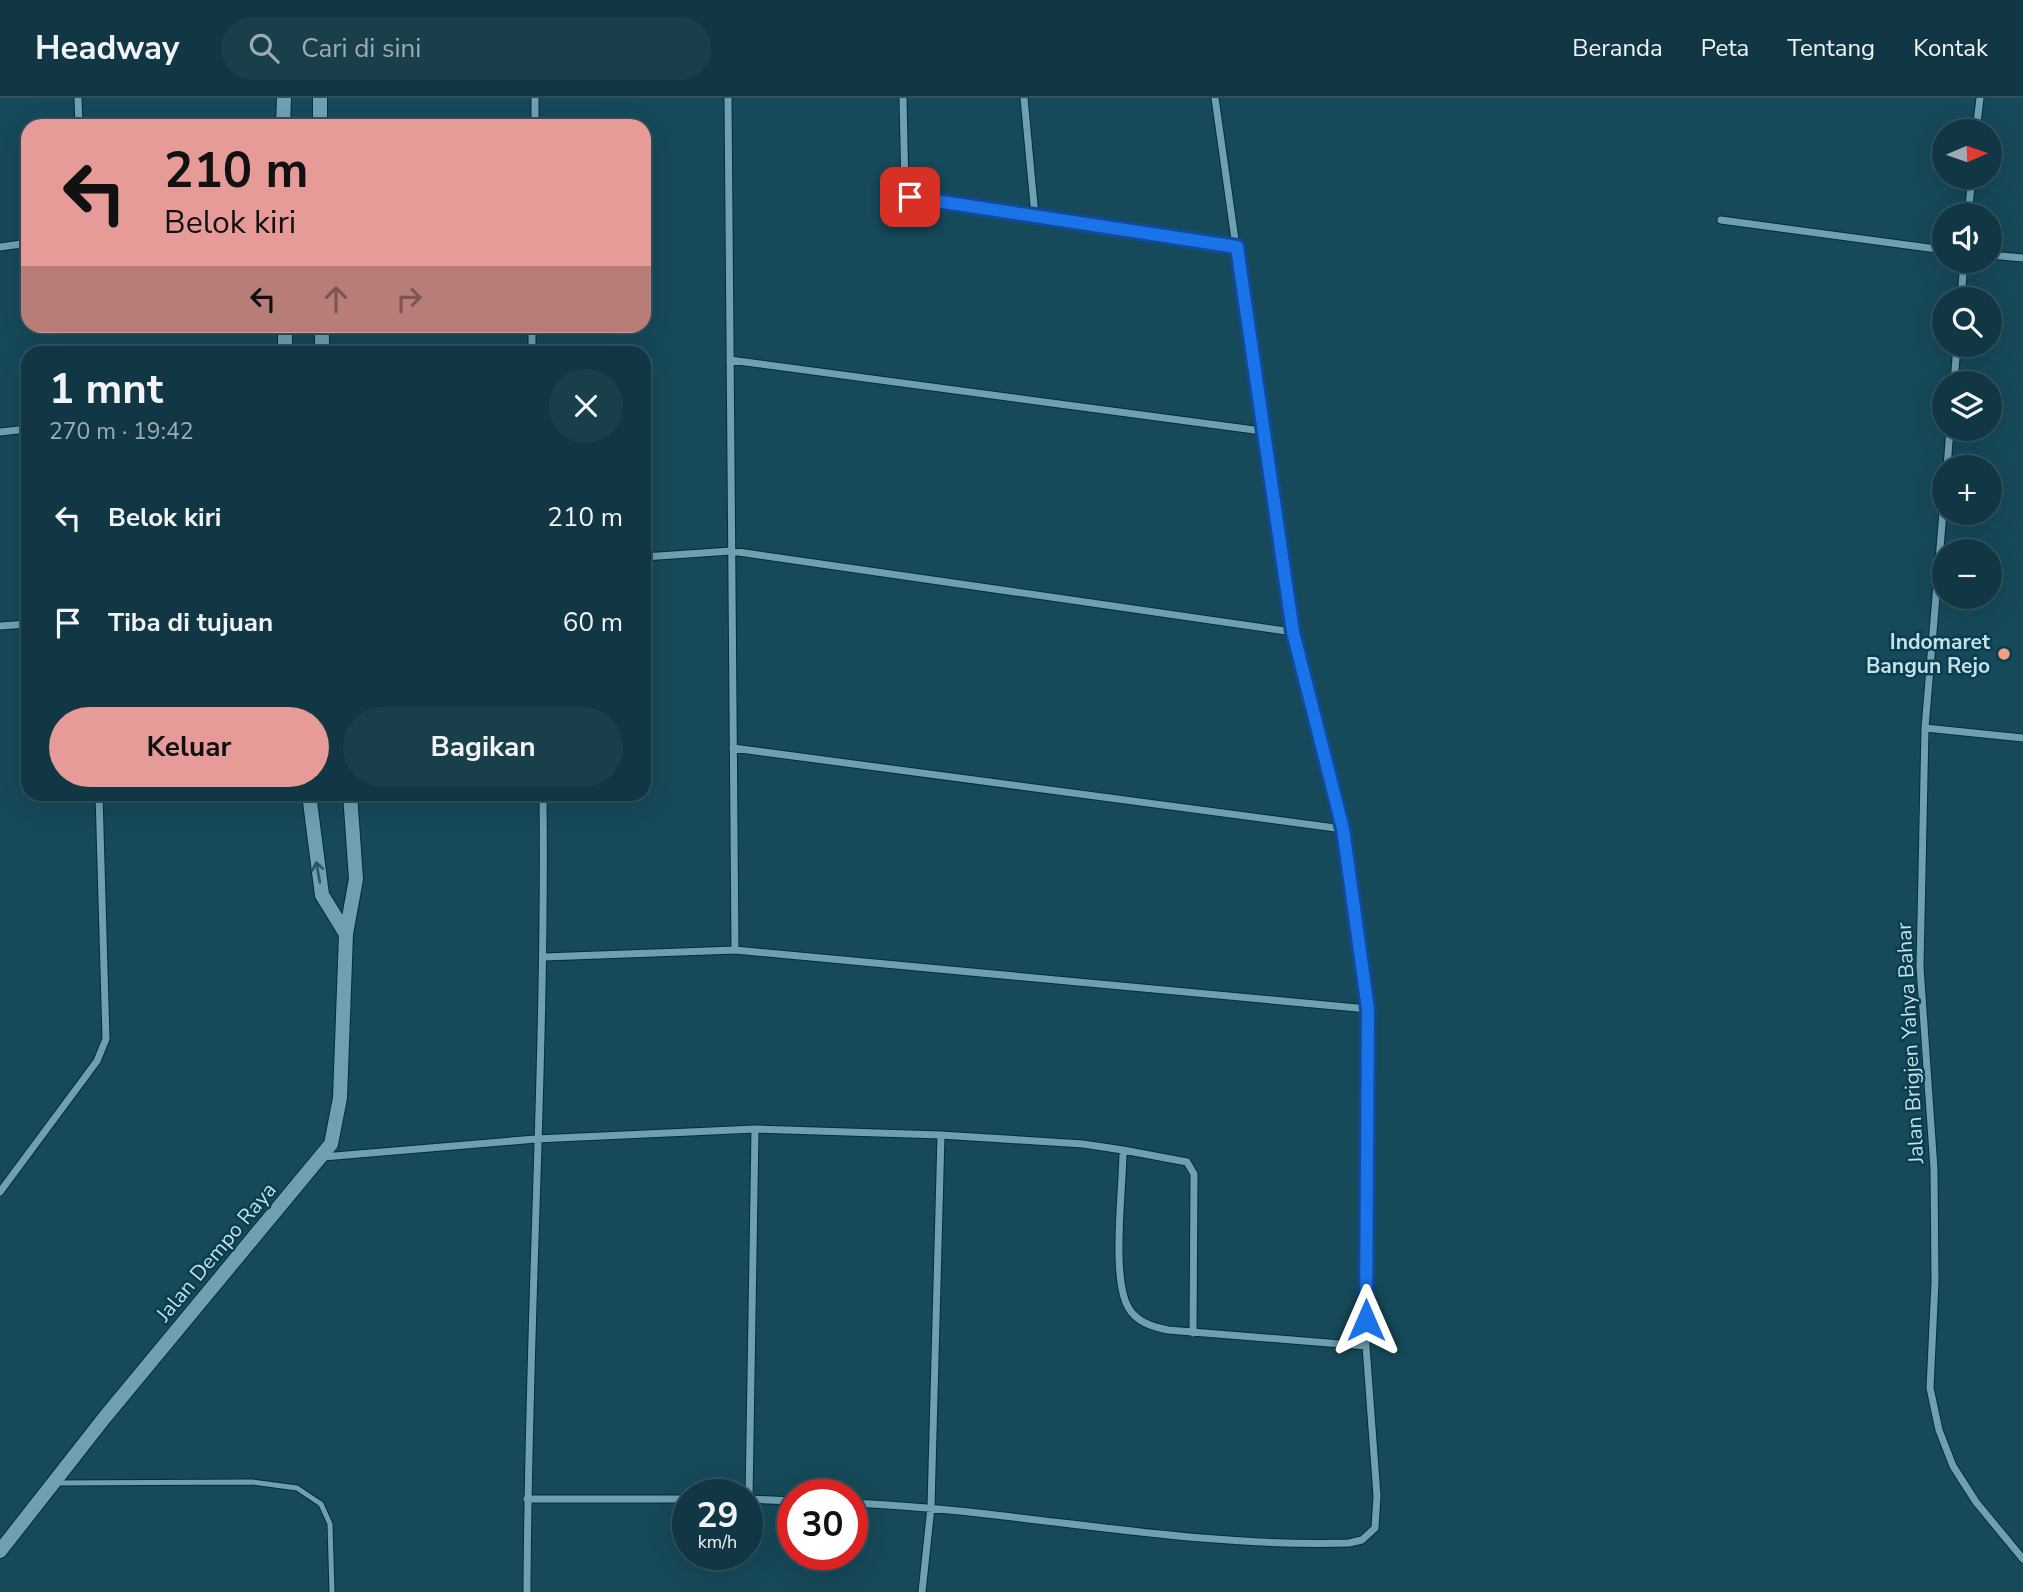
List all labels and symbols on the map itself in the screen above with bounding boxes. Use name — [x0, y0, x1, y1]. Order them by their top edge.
north arrow — [1932, 119, 2002, 189]
pin — [880, 167, 940, 227]
place label: Indomaret Bangun Rejo — [1866, 628, 1991, 680]
marker: Indomaret Bangun Rejo — [1996, 646, 2012, 662]
one-way arrow — [311, 861, 325, 884]
street label: Jalan Brigjen Yahya Bahar — [1890, 921, 1930, 1165]
street label: Jalan Dempo Raya — [149, 1177, 282, 1328]
position arrow — [1329, 1283, 1403, 1357]
speed limit sign: 30 — [777, 1479, 868, 1570]

